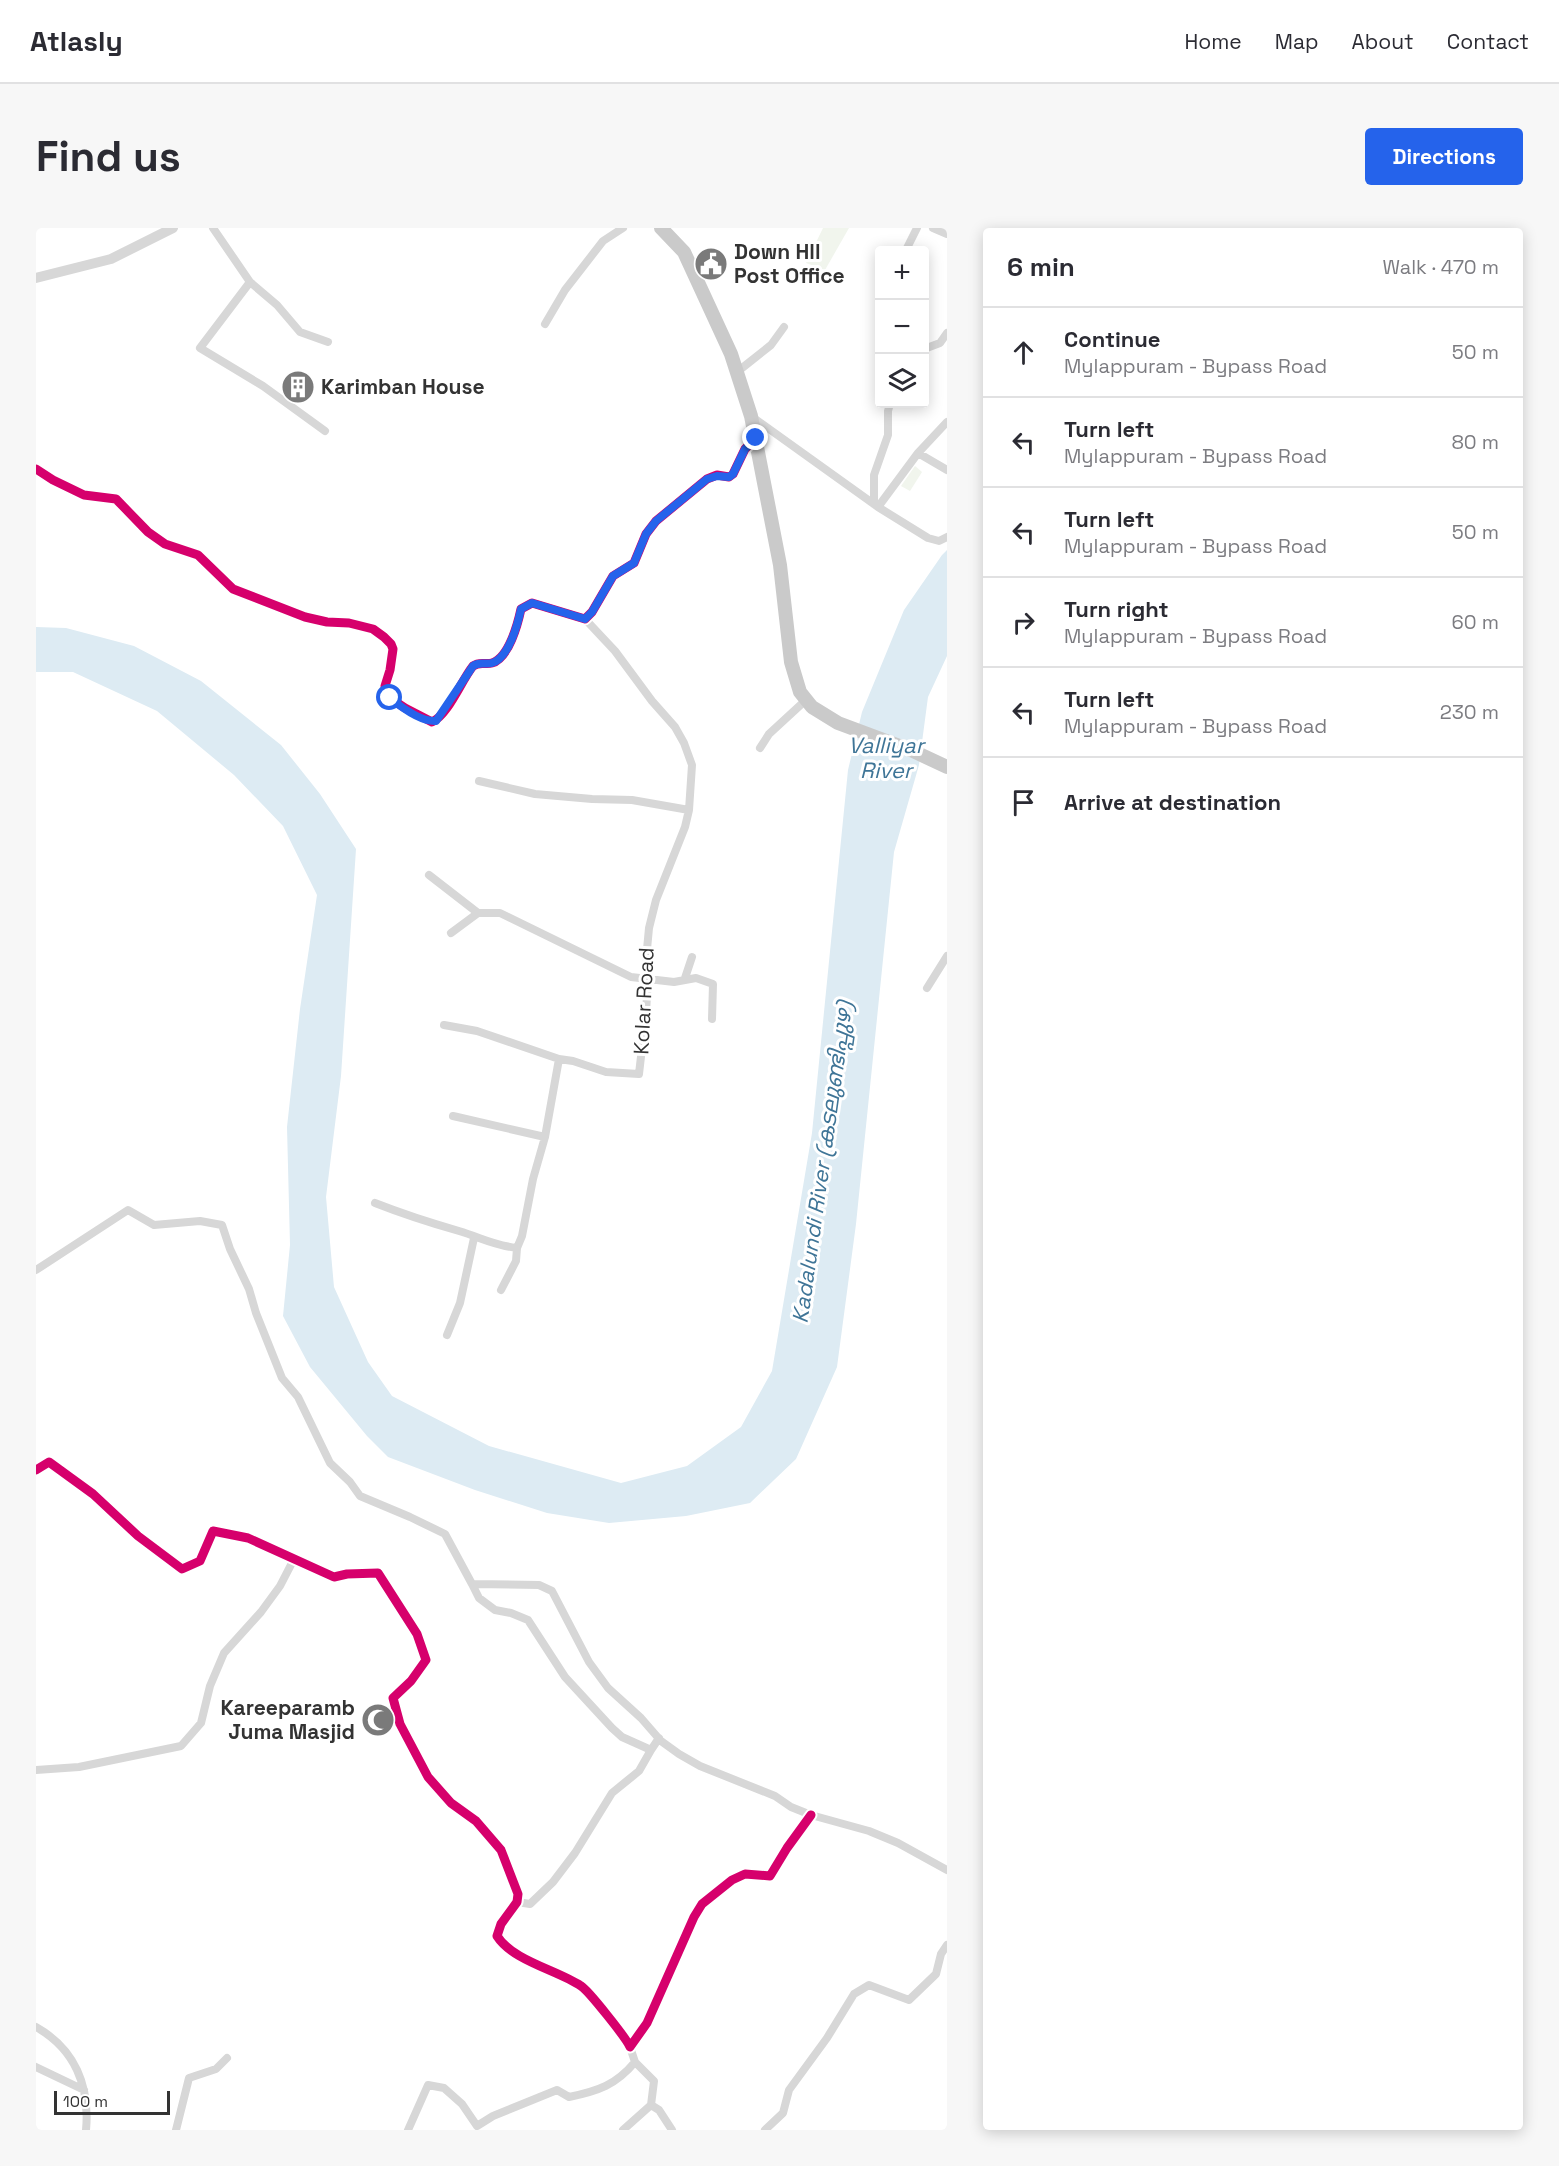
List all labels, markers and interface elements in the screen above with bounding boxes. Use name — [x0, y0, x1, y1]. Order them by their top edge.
text: Atlasly — [30, 23, 123, 59]
text: Home — [1184, 28, 1242, 55]
text: Map — [1275, 28, 1319, 55]
text: About — [1352, 28, 1414, 55]
text: Contact — [1447, 28, 1529, 55]
button: Directions — [1365, 128, 1523, 185]
text: Find us — [36, 130, 181, 183]
place label: Down Hll Post Office — [734, 238, 845, 289]
public building icon: Down Hll Post Office — [693, 246, 729, 282]
map controls — [875, 246, 929, 408]
button: + — [875, 246, 929, 300]
text: 6 min — [1007, 250, 1075, 284]
text: Walk · 470 m — [1382, 254, 1499, 280]
button: − — [875, 300, 929, 354]
text: Continue — [1064, 325, 1160, 353]
icon: ahead — [1007, 336, 1040, 369]
text: 50 m — [1452, 339, 1499, 365]
text: Mylappuram - Bypass Road — [1064, 353, 1327, 379]
button: layers — [875, 354, 929, 408]
building icon: Karimban House — [280, 369, 316, 405]
place label: Karimban House — [321, 373, 485, 400]
text: Turn left — [1064, 415, 1154, 443]
route end — [742, 424, 768, 450]
icon: left — [1007, 426, 1040, 459]
text: 80 m — [1451, 429, 1499, 455]
text: Mylappuram - Bypass Road — [1064, 443, 1327, 469]
text: Turn left — [1064, 505, 1154, 533]
icon: left — [1007, 516, 1040, 549]
text: 50 m — [1452, 519, 1499, 545]
text: Mylappuram - Bypass Road — [1064, 533, 1327, 559]
text: Turn right — [1064, 595, 1169, 623]
icon: right — [1007, 606, 1040, 639]
text: 60 m — [1452, 609, 1499, 635]
text: Mylappuram - Bypass Road — [1064, 623, 1327, 649]
route start — [376, 684, 402, 710]
text: Turn left — [1064, 685, 1154, 713]
icon: left — [1007, 696, 1040, 729]
text: 230 m — [1440, 699, 1499, 725]
text: Mylappuram - Bypass Road — [1064, 713, 1327, 739]
water label: Valliyar River — [848, 731, 927, 784]
icon: arrive — [1007, 786, 1040, 819]
text: Arrive at destination — [1064, 788, 1281, 816]
street label: Kolar Road — [627, 947, 660, 1055]
water label: Kadalundi River (കടലുണ്ടിപ്പുഴ) — [786, 998, 861, 1325]
place label: Kareeparamb Juma Masjid — [220, 1694, 355, 1745]
mosque icon: Kareeparamb Juma Masjid — [360, 1702, 396, 1738]
scale bar — [54, 2088, 170, 2116]
text: 100 m — [63, 2091, 108, 2112]

